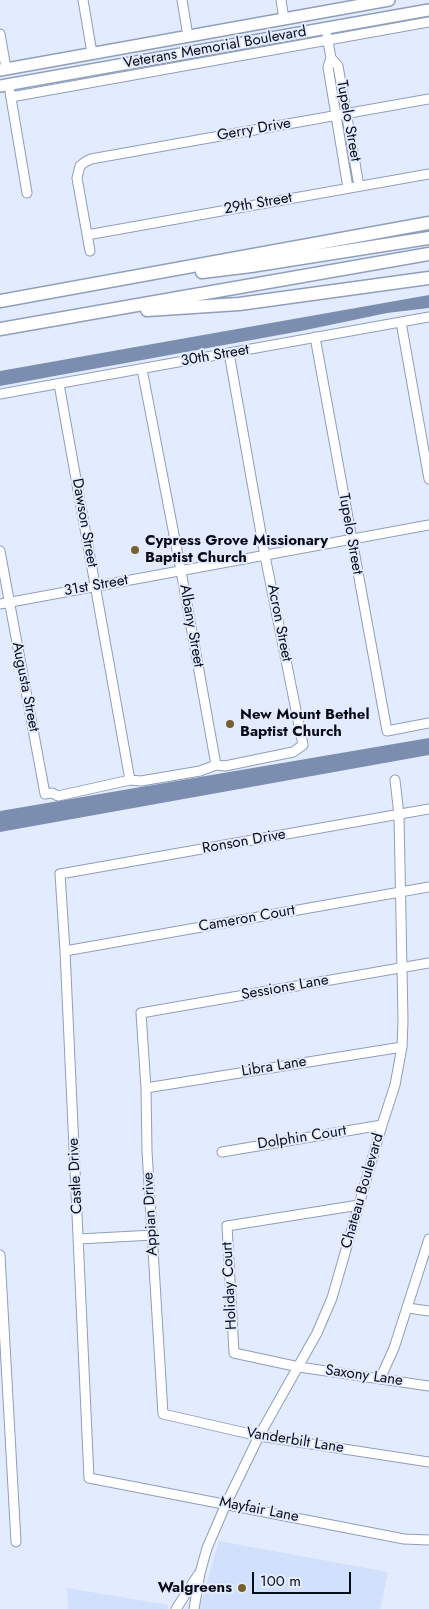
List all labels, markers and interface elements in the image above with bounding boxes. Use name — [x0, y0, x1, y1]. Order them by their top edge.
street label: Veterans Memorial Boulevard — [122, 23, 308, 73]
street label: Tupelo Street — [332, 79, 364, 163]
street label: Gerry Drive — [216, 115, 292, 145]
street label: 29th Street — [222, 189, 294, 219]
street label: 30th Street — [179, 341, 251, 371]
street label: Dawson Street — [67, 477, 101, 569]
street label: Tupelo Street — [334, 492, 366, 576]
place label: Cypress Grove Missionary Baptist Church — [145, 532, 328, 567]
marker: Cypress Grove Missionary Baptist Church — [129, 544, 141, 556]
street label: 31st Street — [62, 572, 130, 600]
street label: Albany Street — [175, 583, 207, 669]
street label: Acron Street — [263, 583, 295, 663]
street label: Augusta Street — [7, 641, 43, 733]
place label: New Mount Bethel Baptist Church — [240, 706, 369, 741]
marker: New Mount Bethel Baptist Church — [224, 718, 236, 730]
street label: Ronson Drive — [201, 826, 287, 858]
street label: Cameron Court — [197, 902, 297, 936]
street label: Sessions Lane — [240, 971, 330, 1005]
street label: Libra Lane — [240, 1053, 308, 1081]
street label: Dolphin Court — [256, 1122, 348, 1154]
street label: Chateau Boulevard — [338, 1131, 388, 1251]
street label: Castle Drive — [65, 1138, 87, 1214]
street label: Appian Drive — [140, 1172, 162, 1256]
street label: Holiday Court — [219, 1242, 241, 1330]
street label: Saxony Lane — [324, 1362, 404, 1390]
street label: Vanderbilt Lane — [245, 1424, 345, 1458]
street label: Mayfair Lane — [218, 1493, 300, 1527]
scale bar — [254, 1562, 353, 1594]
text: 100 m — [260, 1570, 301, 1592]
place label: Walgreens — [158, 1579, 232, 1597]
marker: Walgreens — [236, 1582, 248, 1594]

